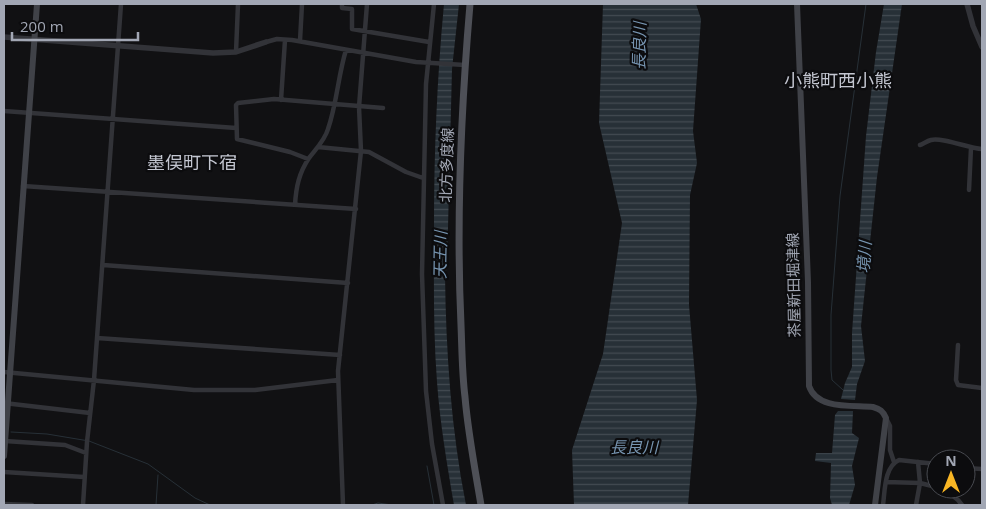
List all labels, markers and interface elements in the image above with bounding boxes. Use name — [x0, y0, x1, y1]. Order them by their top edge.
scale bar — [12, 10, 139, 42]
text: 200 m — [20, 16, 64, 36]
water label: 長良川 — [628, 20, 650, 70]
district label: 小熊町西小熊 — [784, 68, 892, 92]
street label: 北方多度線 — [435, 127, 457, 203]
district label: 墨俣町下宿 — [147, 150, 237, 174]
water label: 天王川 — [429, 229, 451, 279]
street label: 茶屋新田堀津線 — [782, 232, 804, 338]
water label: 境川 — [852, 238, 876, 274]
water label: 長良川 — [610, 436, 660, 458]
north arrow — [926, 449, 976, 499]
text: N — [945, 451, 957, 470]

